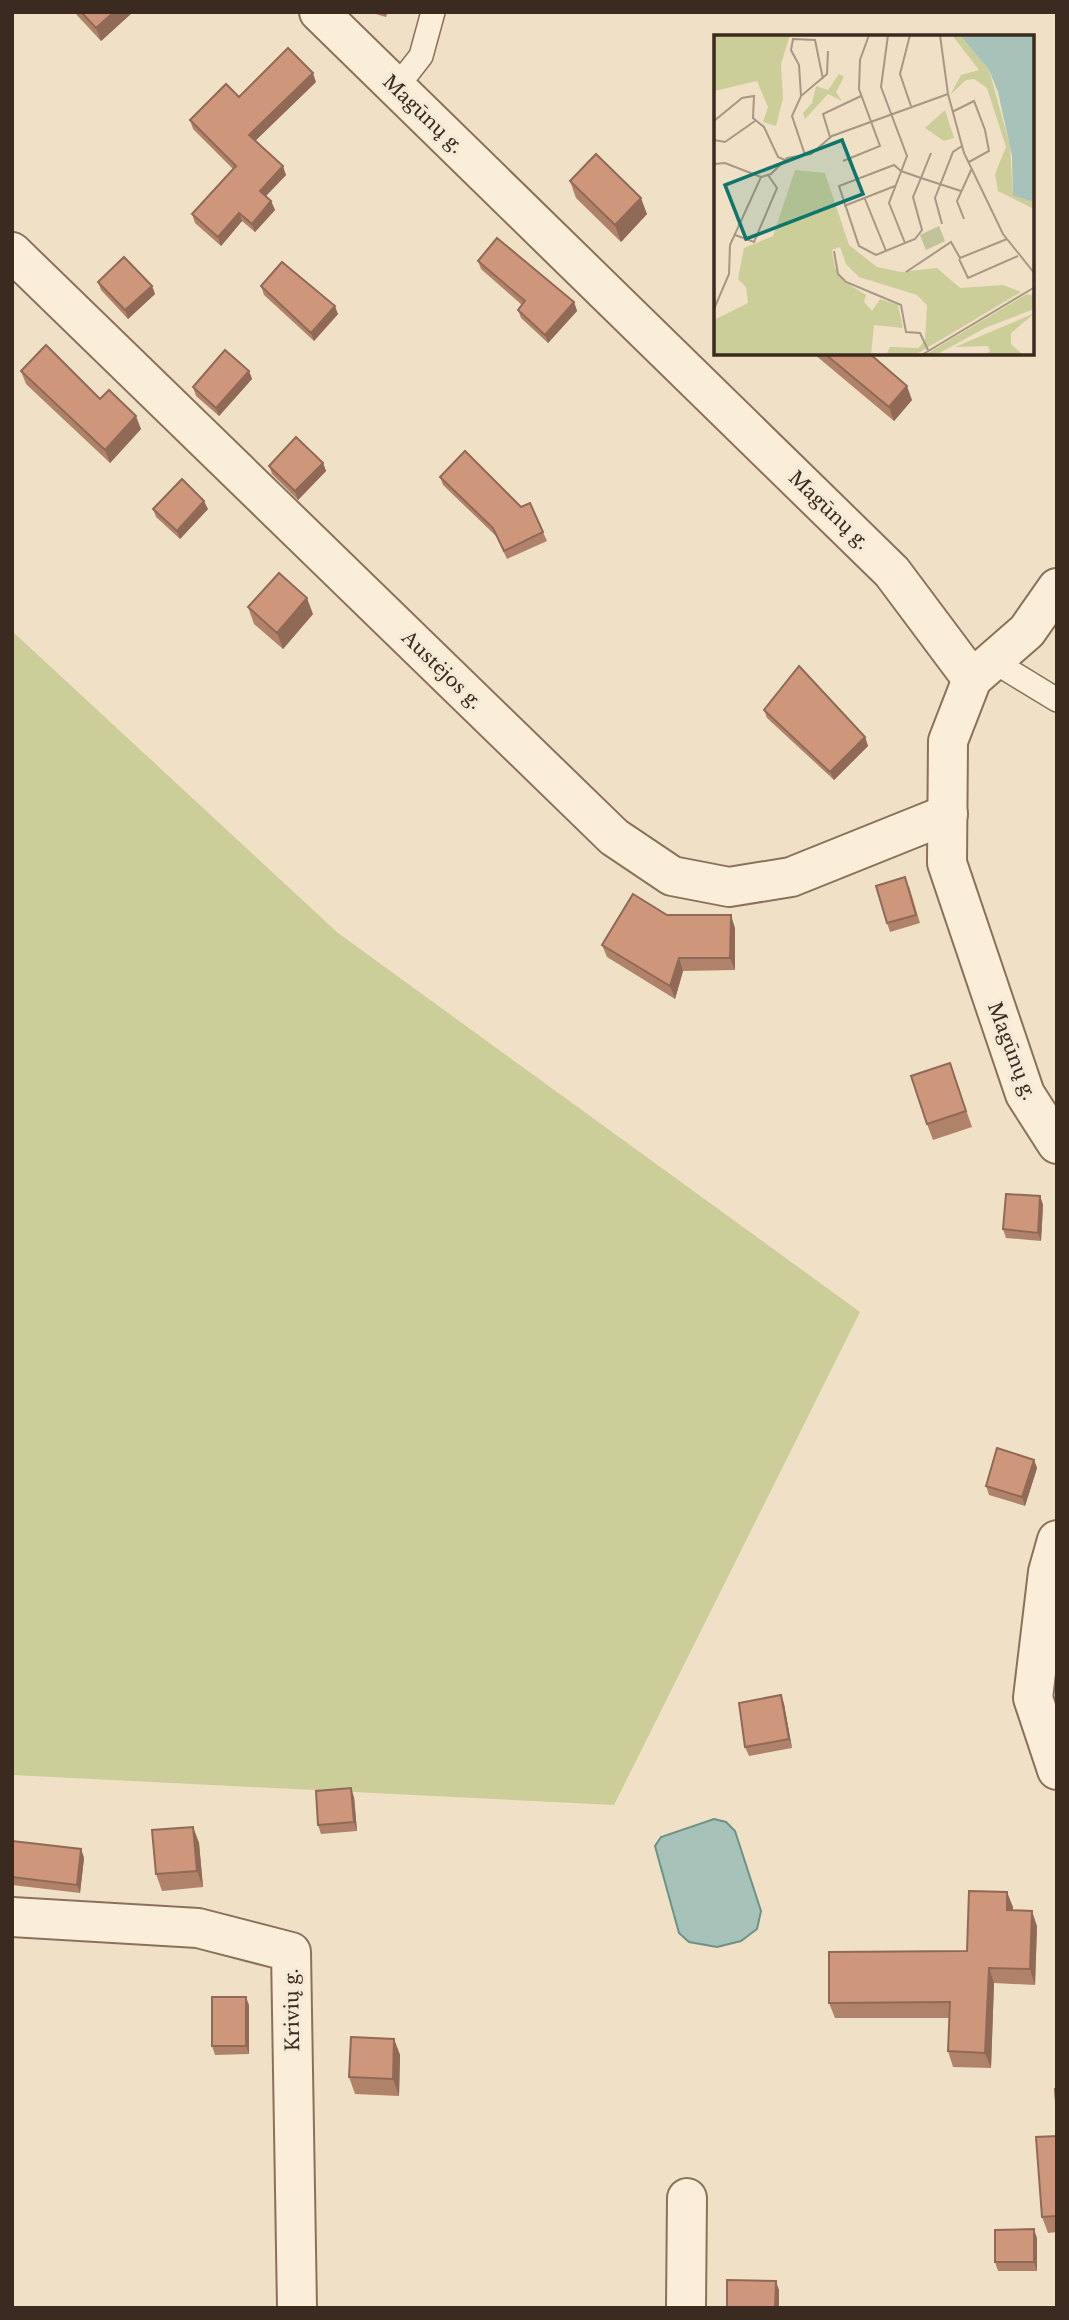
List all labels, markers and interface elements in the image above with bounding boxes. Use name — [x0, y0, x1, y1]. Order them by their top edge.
inset map — [714, 35, 1034, 355]
street label: Magūnų g. — [378, 70, 468, 158]
street label: Magūnų g. — [784, 466, 874, 554]
street label: Austėjos g. — [396, 625, 487, 714]
street label: Magūnų g. — [983, 999, 1041, 1103]
street label: Krivių g. — [280, 1968, 304, 2052]

